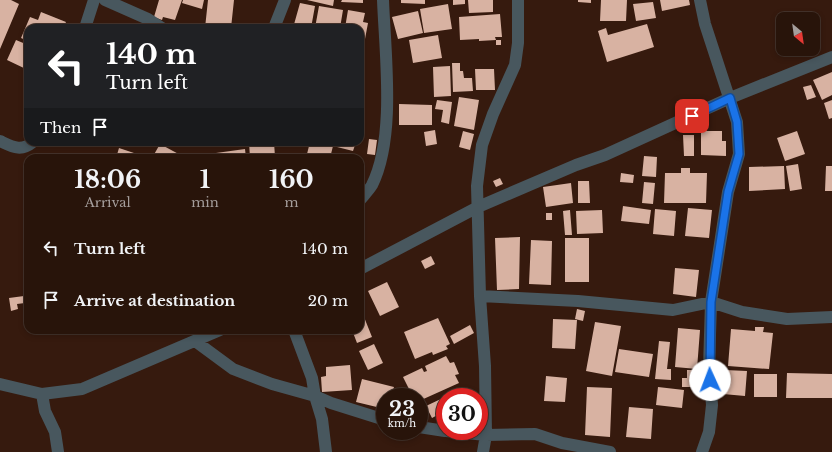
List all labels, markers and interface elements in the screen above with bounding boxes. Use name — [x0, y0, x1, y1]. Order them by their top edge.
north arrow — [776, 12, 820, 56]
map controls — [776, 12, 820, 56]
text: 140 m — [106, 37, 196, 72]
icon: left — [40, 40, 92, 92]
text: Turn left — [106, 72, 188, 94]
pin — [675, 99, 709, 133]
icon: arrive — [681, 105, 703, 127]
icon: arrive — [89, 116, 111, 138]
text: Then — [40, 118, 81, 137]
text: 18:06 — [74, 165, 141, 194]
text: 1 — [200, 165, 210, 194]
text: 160 — [269, 165, 314, 194]
text: Arrival — [85, 194, 131, 211]
text: min — [191, 194, 219, 211]
text: m — [284, 194, 298, 211]
icon: left — [40, 237, 62, 259]
text: Turn left — [74, 239, 145, 258]
text: 140 m — [301, 239, 348, 258]
icon: arrive — [40, 289, 62, 311]
text: Arrive at destination — [74, 291, 235, 310]
text: 20 m — [308, 291, 348, 310]
position arrow — [689, 359, 731, 401]
speed limit sign: 30 — [436, 388, 488, 440]
text: 23 — [389, 397, 415, 421]
text: km/h — [388, 417, 416, 430]

